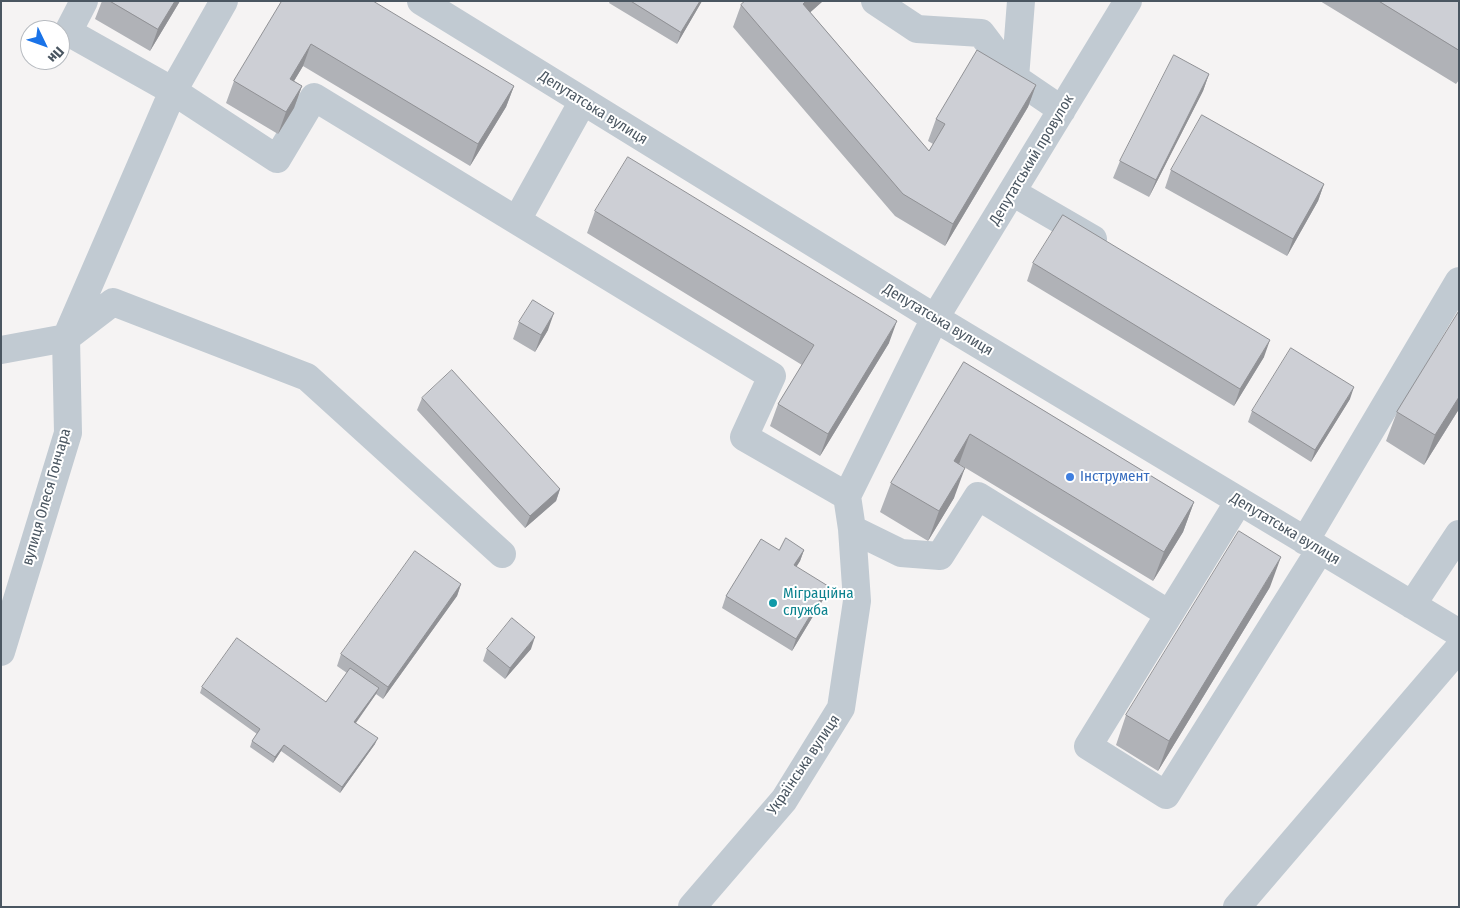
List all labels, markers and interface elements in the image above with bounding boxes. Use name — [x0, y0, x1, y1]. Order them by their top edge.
north arrow — [20, 20, 70, 70]
text: Пн — [44, 43, 67, 66]
street label: Депутатська вулиця — [535, 67, 651, 149]
street label: Депутатський провулок — [986, 91, 1078, 229]
street label: Депутатська вулиця — [880, 280, 996, 360]
street label: вулиця Олеся Гончара — [19, 426, 75, 568]
place label: Інструмент — [1080, 468, 1150, 486]
marker: Інструмент — [1064, 471, 1076, 483]
street label: Депутатська вулиця — [1227, 489, 1343, 569]
place label: Міграційна служба — [783, 585, 854, 620]
marker: Міграційна служба — [767, 597, 779, 609]
street label: Українська вулиця — [764, 712, 844, 818]

